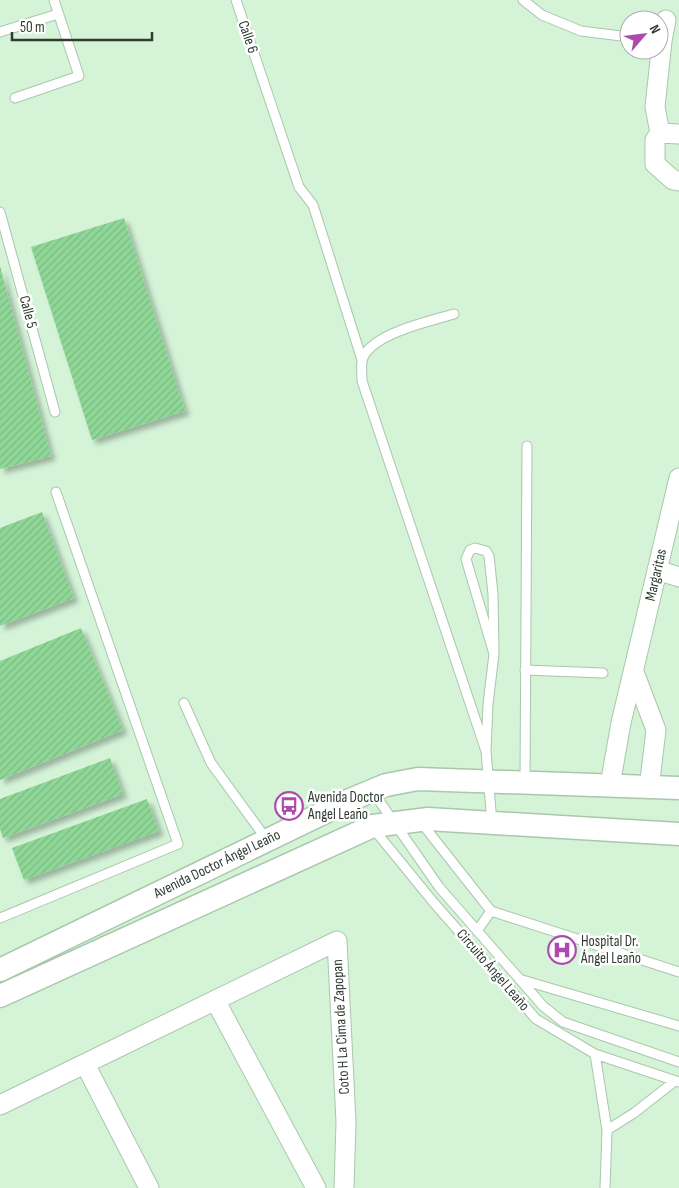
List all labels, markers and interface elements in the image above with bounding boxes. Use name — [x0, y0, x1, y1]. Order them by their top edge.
scale bar — [12, 10, 152, 42]
north arrow — [619, 10, 669, 60]
text: 50 m — [20, 18, 45, 37]
street label: Calle 6 — [234, 18, 262, 56]
text: N — [646, 22, 664, 36]
street label: Calle 5 — [15, 294, 41, 330]
street label: Margaritas — [641, 547, 671, 603]
place label: Avenida Doctor Angel Leaño — [307, 788, 385, 824]
bus stop icon: Avenida Doctor Angel Leaño — [274, 791, 304, 821]
street label: Avenida Doctor Ángel Leaño — [150, 825, 283, 903]
street label: Circuito Ángel Leaño — [452, 925, 534, 1015]
place label: Hospital Dr. Ángel Leaño — [580, 932, 641, 968]
hospital icon: Hospital Dr. Ángel Leaño — [547, 935, 577, 965]
street label: Coto H La Cima de Zapopan — [328, 959, 354, 1095]

